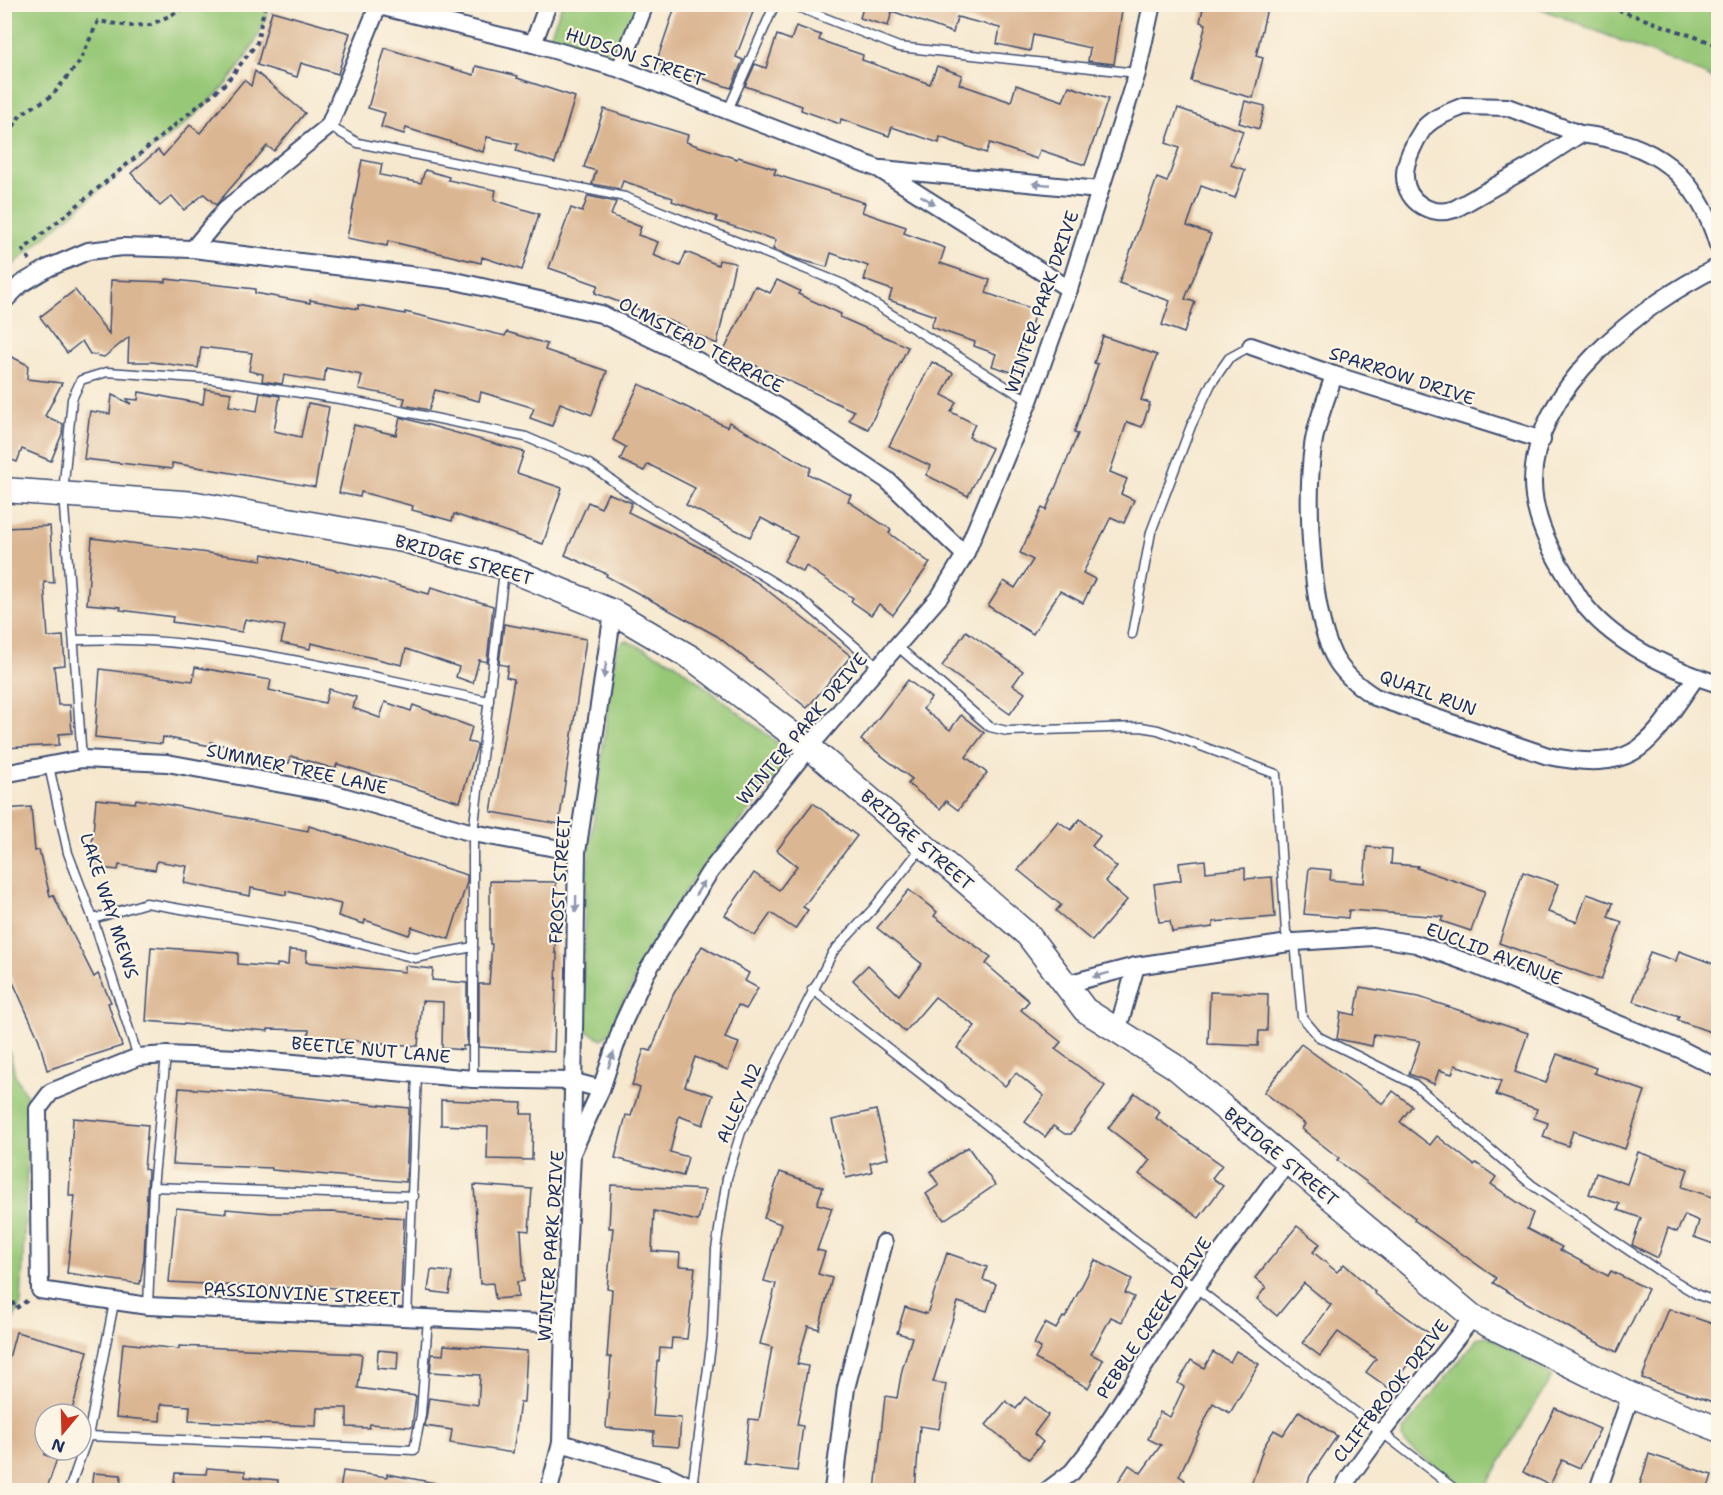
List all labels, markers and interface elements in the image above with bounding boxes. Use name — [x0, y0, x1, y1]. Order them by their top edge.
street label: HUDSON STREET — [562, 22, 708, 92]
one-way arrow — [1032, 179, 1051, 189]
one-way arrow — [920, 194, 936, 205]
street label: WINTER PARK DRIVE — [999, 208, 1085, 396]
street label: OLMSTEAD TERRACE — [614, 291, 788, 399]
street label: SPARROW DRIVE — [1326, 341, 1478, 411]
street label: BRIDGE STREET — [392, 529, 536, 591]
street label: WINTER PARK DRIVE — [731, 648, 873, 810]
one-way arrow — [600, 660, 609, 679]
street label: QUAIL RUN — [1376, 664, 1480, 722]
street label: SUMMER TREE LANE — [204, 738, 390, 800]
street label: BRIDGE STREET — [855, 784, 979, 896]
street label: FROST STREET — [544, 815, 576, 945]
street label: LAKE WAY MEWS — [74, 830, 144, 982]
one-way arrow — [694, 880, 705, 896]
one-way arrow — [571, 895, 581, 914]
street label: EUCLID AVENUE — [1422, 917, 1566, 991]
one-way arrow — [1092, 971, 1111, 981]
street label: BEETLE NUT LANE — [290, 1031, 452, 1069]
one-way arrow — [606, 1051, 616, 1069]
street label: ALLEY N2 — [711, 1059, 767, 1147]
street label: BRIDGE STREET — [1219, 1102, 1343, 1212]
street label: WINTER PARK DRIVE — [532, 1150, 570, 1342]
street label: PEBBLE CREEK DRIVE — [1091, 1232, 1217, 1404]
street label: PASSIONVINE STREET — [203, 1277, 401, 1311]
street label: CLIFFBROOK DRIVE — [1328, 1314, 1454, 1468]
north arrow — [33, 1402, 93, 1462]
text: N — [49, 1434, 68, 1458]

